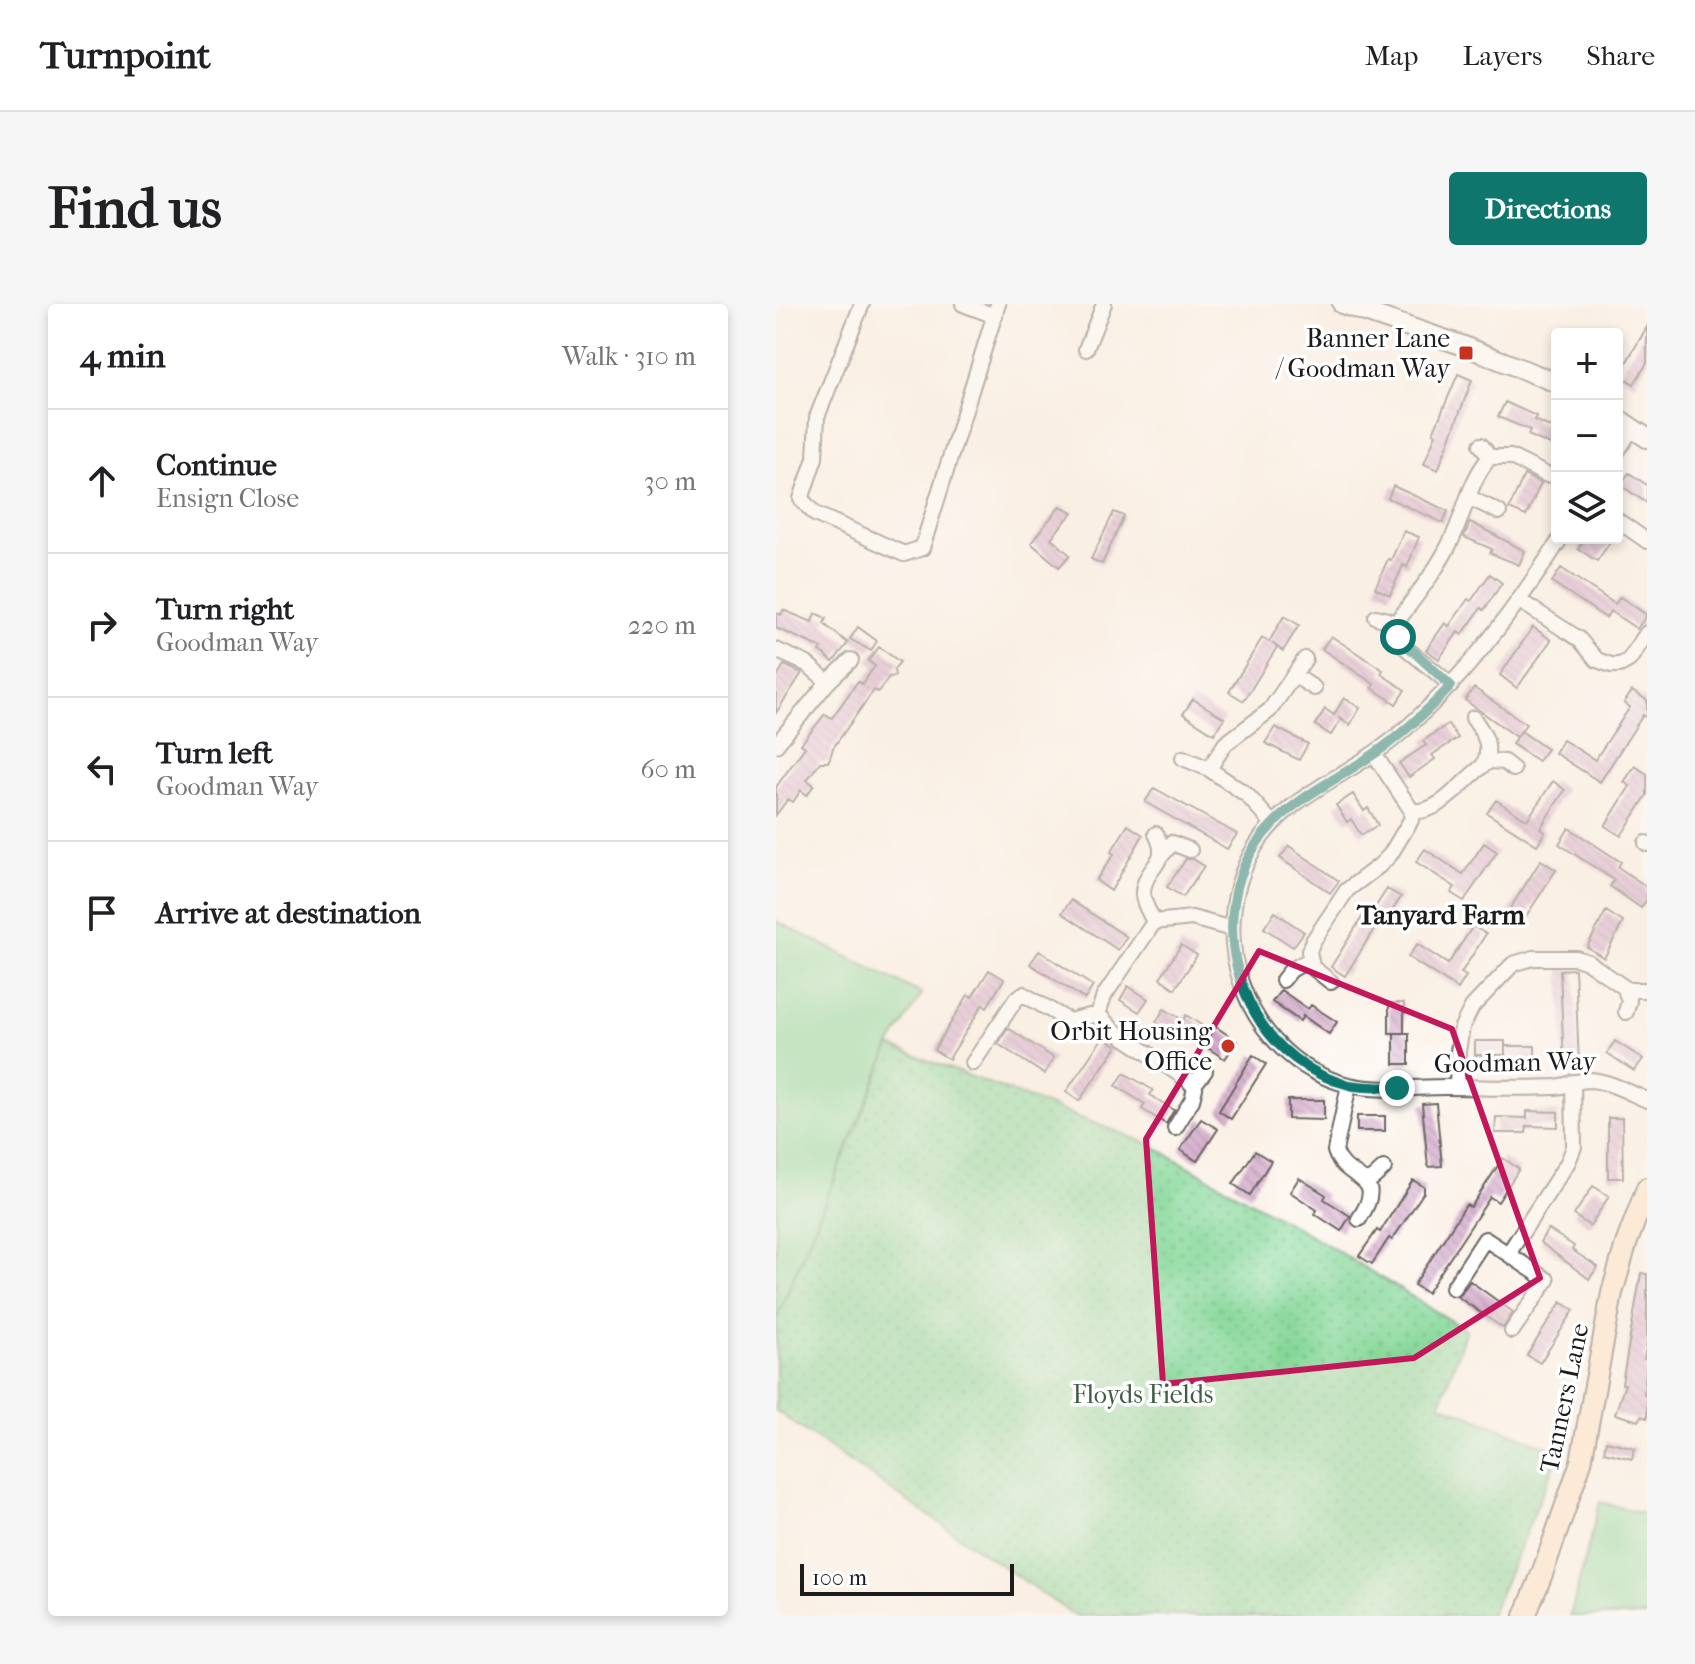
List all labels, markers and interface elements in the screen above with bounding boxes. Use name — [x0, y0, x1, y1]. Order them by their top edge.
text: Turnpoint — [40, 33, 211, 78]
text: Map — [1365, 39, 1418, 72]
text: Layers — [1462, 39, 1542, 72]
text: Share — [1586, 39, 1655, 72]
button: Directions — [1449, 172, 1647, 245]
text: Find us — [48, 176, 222, 241]
place label: Banner Lane / Goodman Way — [1275, 323, 1451, 384]
map controls — [1551, 328, 1623, 544]
button: + — [1551, 328, 1623, 400]
text: 4 min — [80, 336, 165, 376]
text: Walk · 310 m — [562, 341, 696, 372]
marker: Banner Lane / Goodman Way — [1457, 344, 1475, 362]
button: − — [1551, 400, 1623, 472]
text: Continue — [156, 448, 277, 483]
icon: ahead — [80, 459, 124, 503]
text: 30 m — [644, 466, 696, 497]
button: layers — [1551, 472, 1623, 544]
text: Ensign Close — [156, 483, 299, 514]
text: Turn right — [156, 592, 294, 627]
icon: right — [80, 603, 124, 647]
text: 220 m — [628, 610, 696, 641]
route start — [1380, 619, 1416, 655]
text: Goodman Way — [156, 627, 318, 658]
text: Turn left — [156, 736, 273, 771]
icon: left — [80, 747, 124, 791]
text: 60 m — [640, 754, 696, 785]
text: Goodman Way — [156, 771, 318, 802]
icon: arrive — [80, 891, 124, 935]
text: Arrive at destination — [156, 896, 421, 931]
district label: Tanyard Farm — [1356, 898, 1526, 931]
place label: Orbit Housing Office — [1050, 1016, 1213, 1077]
marker: Orbit Housing Office — [1219, 1037, 1237, 1055]
street label: Goodman Way — [1434, 1046, 1598, 1079]
route end — [1379, 1070, 1415, 1106]
street label: Tanners Lane — [1534, 1320, 1595, 1476]
park label: Floyds Fields — [1073, 1379, 1213, 1410]
scale bar — [800, 1560, 1014, 1596]
text: 100 m — [812, 1565, 867, 1591]

